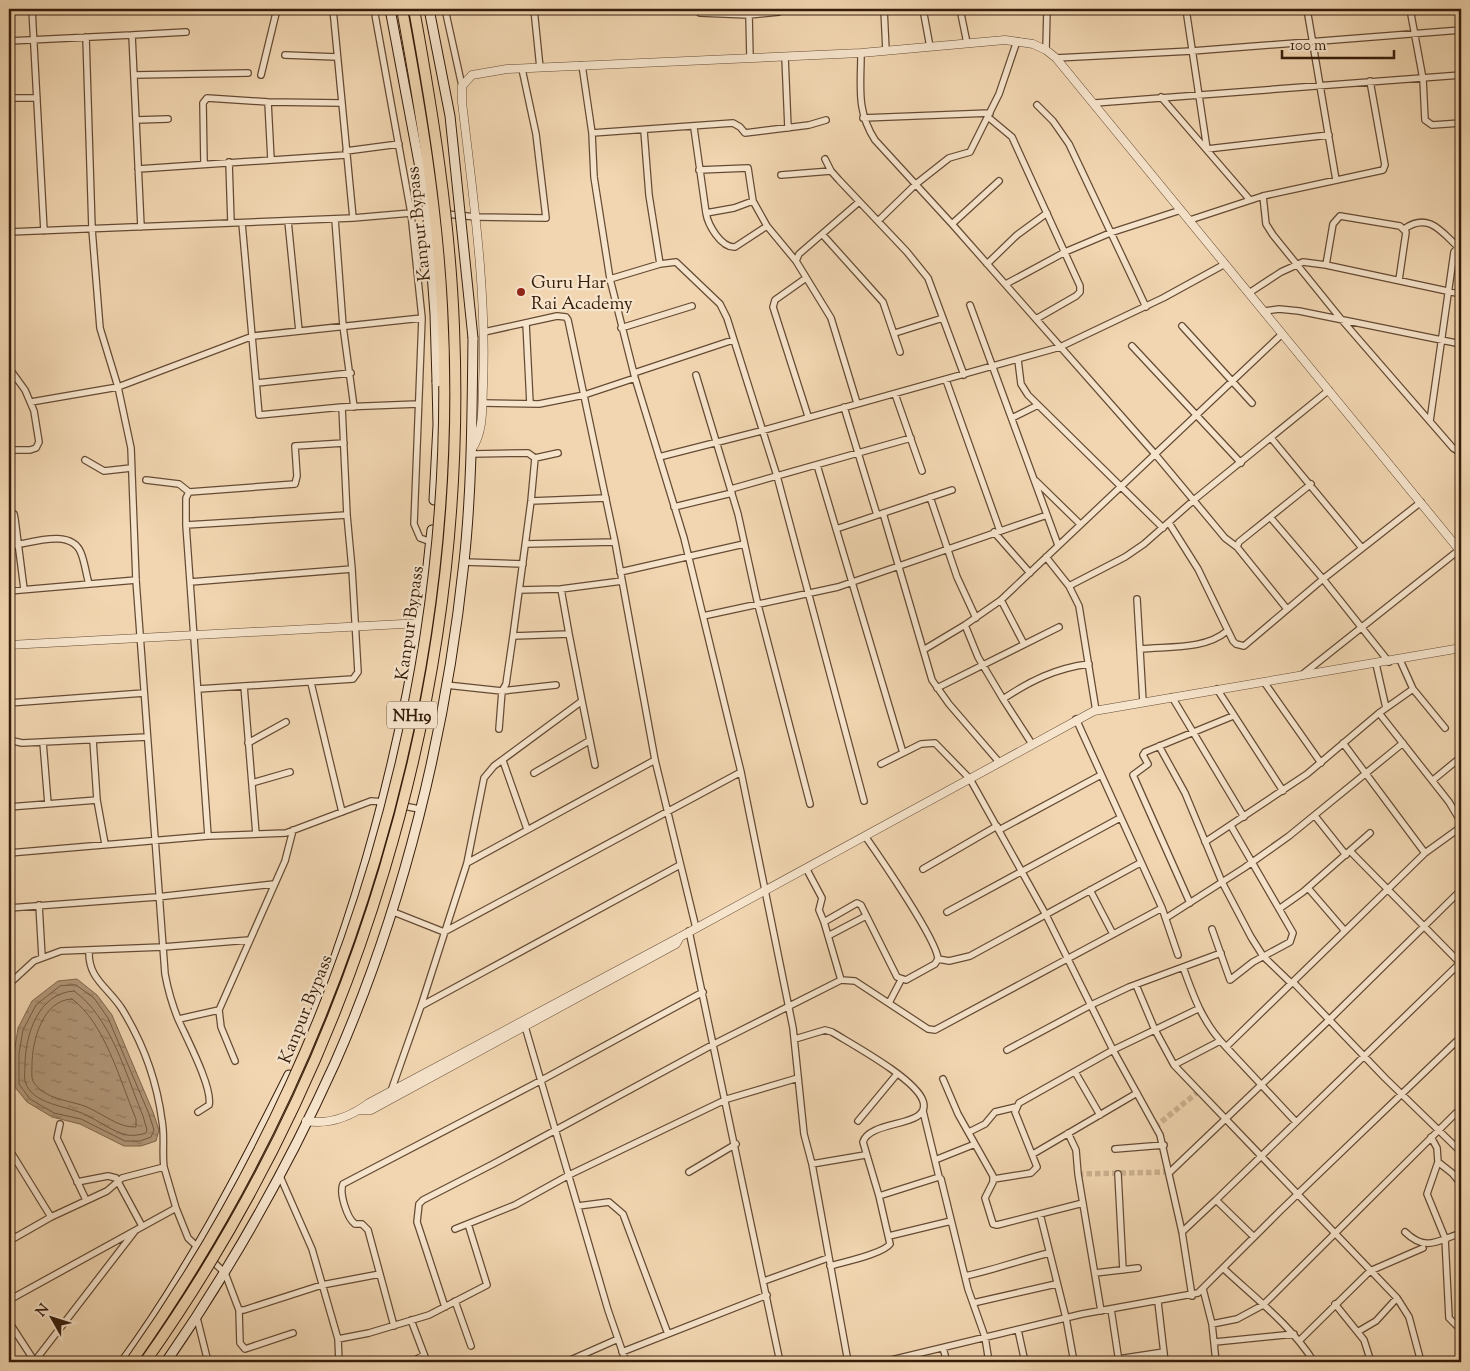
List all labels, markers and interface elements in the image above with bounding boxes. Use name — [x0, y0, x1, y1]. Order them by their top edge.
scale bar — [1282, 28, 1395, 60]
text: 100 m — [1290, 36, 1327, 57]
street label: Kanpur Bypass — [401, 165, 439, 283]
place label: Guru Har Rai Academy — [531, 271, 633, 318]
marker: Guru Har Rai Academy — [515, 286, 527, 298]
street label: Kanpur Bypass — [390, 564, 432, 682]
road number: NH19 — [387, 702, 437, 728]
street label: Kanpur Bypass — [273, 951, 341, 1068]
north arrow — [28, 1294, 78, 1344]
text: N — [32, 1300, 55, 1322]

